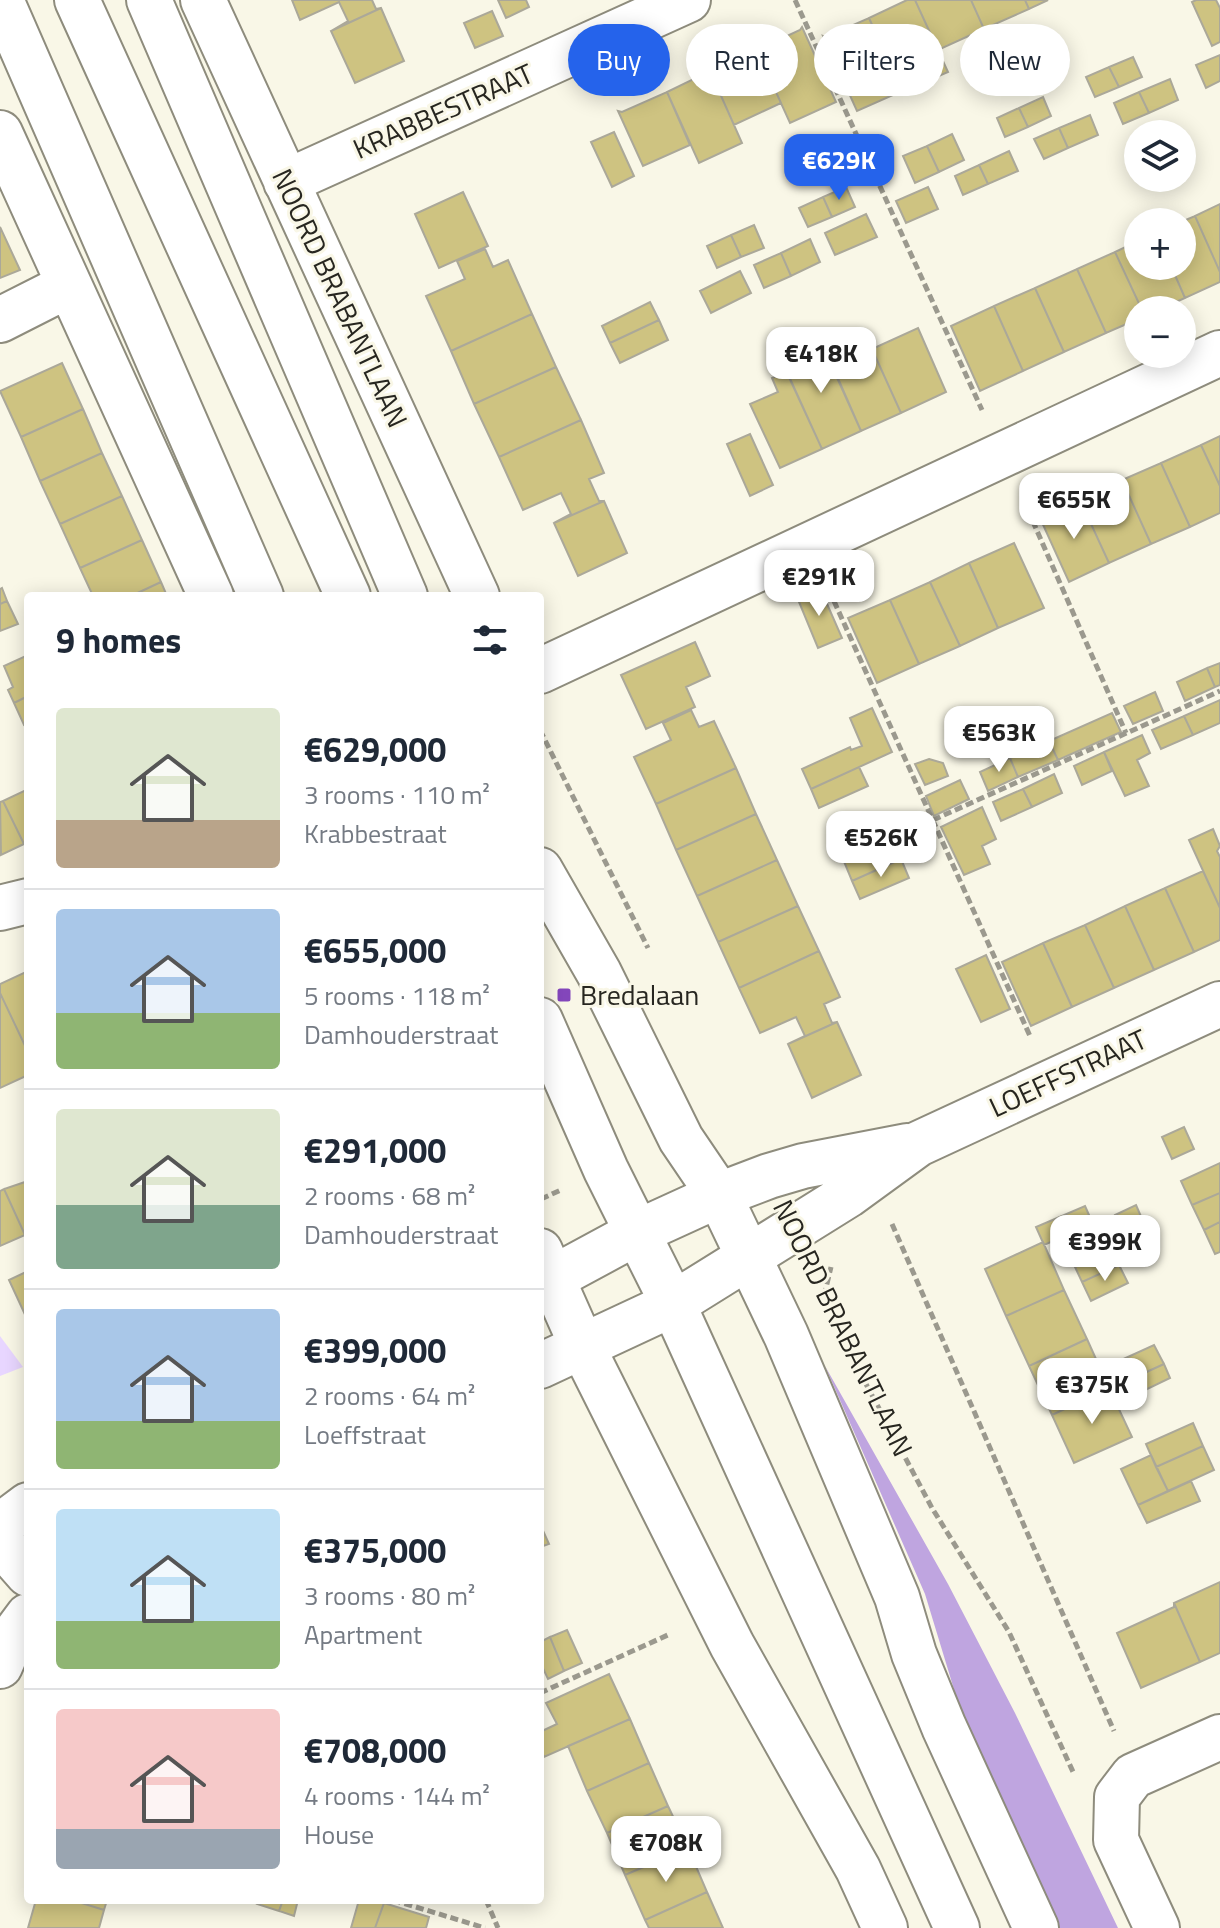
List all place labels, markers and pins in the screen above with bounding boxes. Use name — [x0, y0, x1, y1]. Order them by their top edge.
pin: €629K — [783, 134, 895, 202]
pin: €418K — [765, 327, 877, 395]
pin: €655K — [1018, 473, 1130, 541]
pin: €291K — [763, 550, 875, 618]
pin: €563K — [943, 706, 1055, 774]
pin: €526K — [825, 811, 937, 879]
place label: Bredalaan — [580, 973, 699, 1016]
marker: Bredalaan — [555, 986, 573, 1004]
pin: €399K — [1049, 1215, 1161, 1283]
pin: €375K — [1036, 1358, 1148, 1426]
pin: €708K — [610, 1816, 722, 1884]

